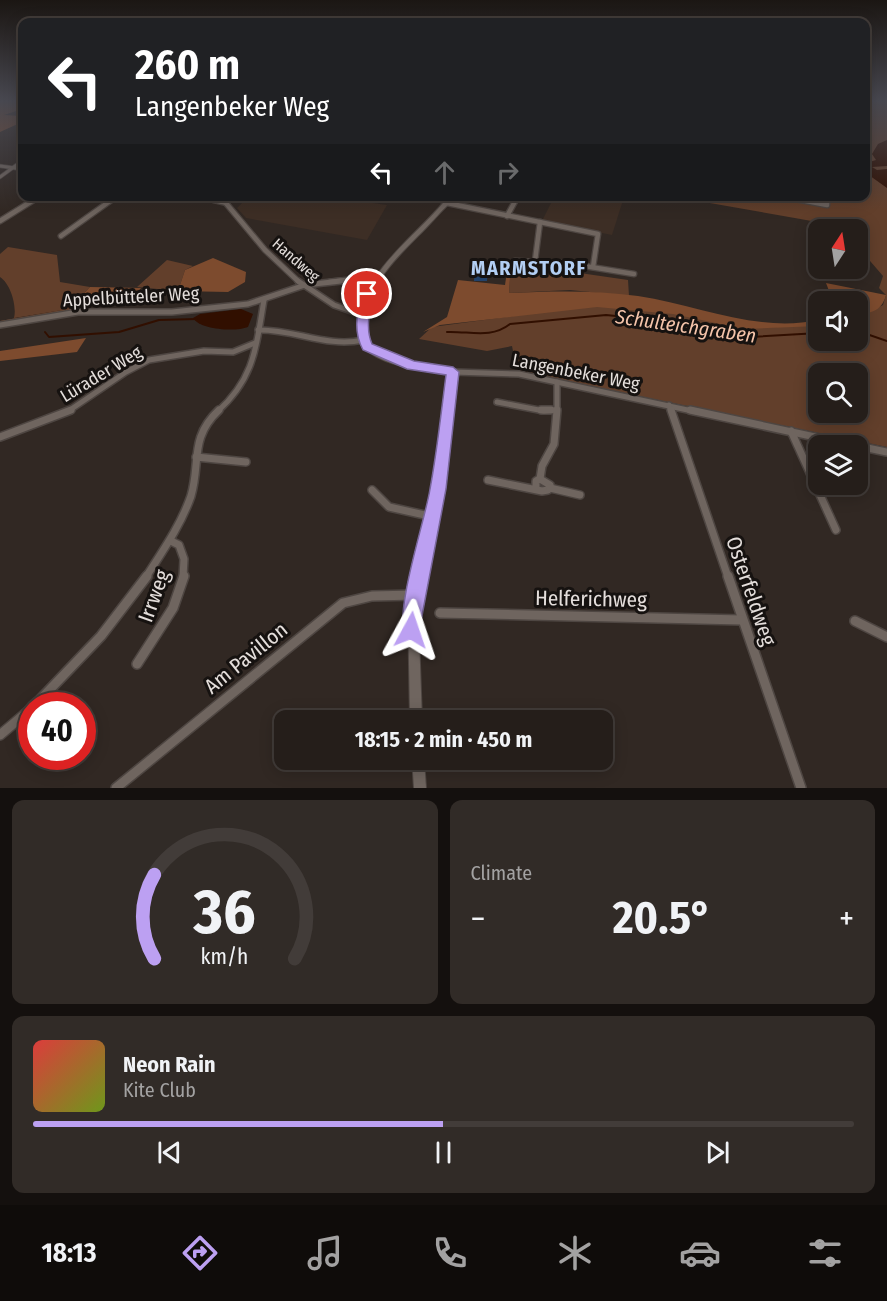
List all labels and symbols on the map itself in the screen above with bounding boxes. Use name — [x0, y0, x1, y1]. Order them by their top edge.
north arrow — [808, 219, 868, 279]
street label: Handweg — [269, 235, 323, 285]
district label: MARMSTORF — [471, 256, 587, 280]
pin — [341, 268, 392, 319]
street label: Appelbütteler Weg — [62, 282, 200, 312]
water label: Schulteichgraben — [613, 304, 758, 348]
street label: Lürader Weg — [56, 341, 146, 407]
street label: Langenbeker Weg — [510, 349, 642, 395]
street label: Osterfeldweg — [720, 533, 782, 649]
street label: Irrweg — [133, 566, 176, 626]
street label: Helferichweg — [535, 585, 647, 613]
position arrow — [379, 598, 443, 662]
street label: Am Pavillon — [199, 617, 293, 699]
speed limit sign: 40 — [18, 692, 96, 770]

